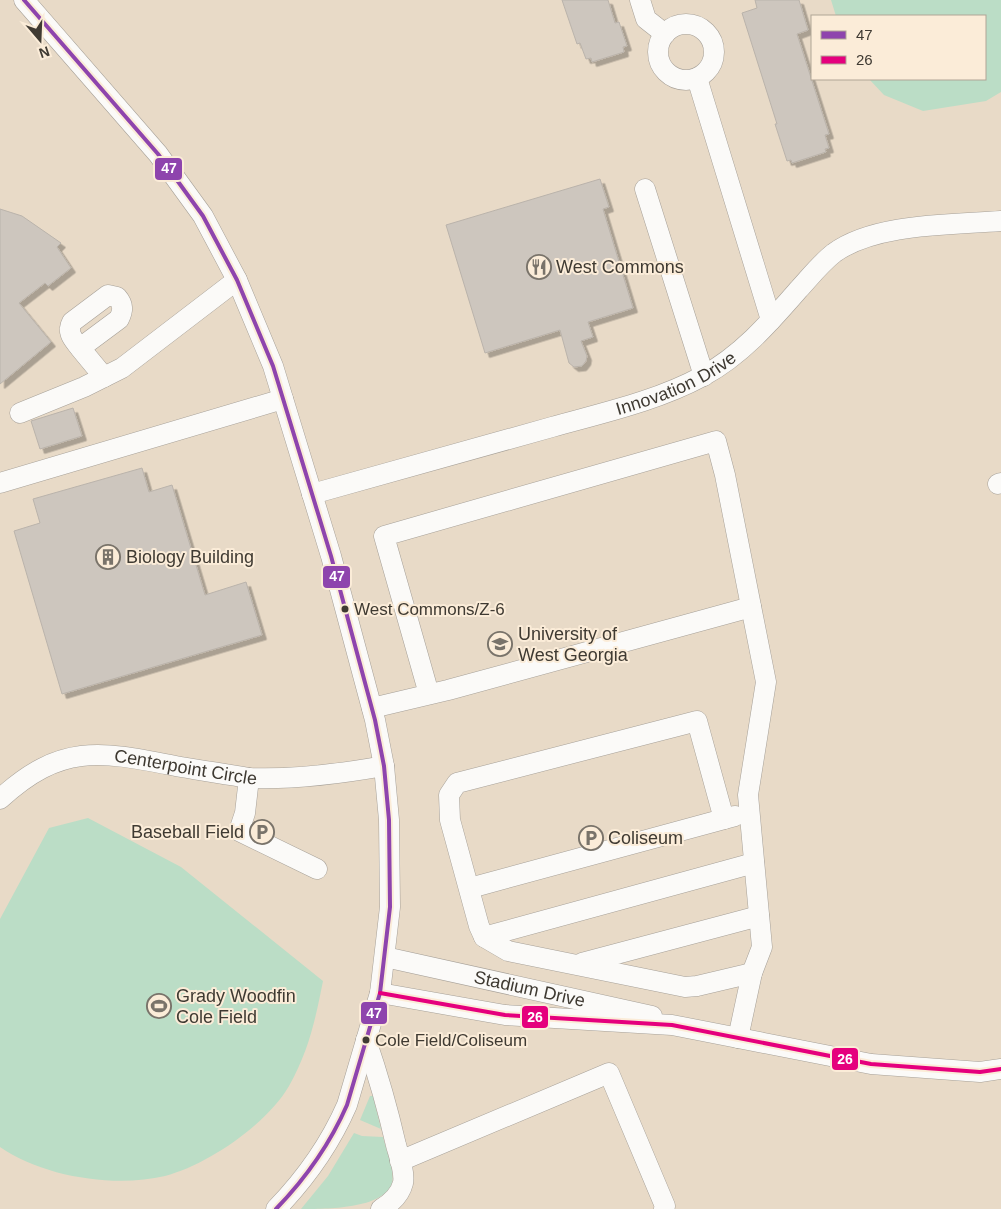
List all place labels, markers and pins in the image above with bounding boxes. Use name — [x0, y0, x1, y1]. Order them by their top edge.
restaurant icon: West Commons — [526, 254, 552, 280]
place label: West Commons — [556, 257, 684, 277]
building icon: Biology Building — [95, 544, 121, 570]
place label: Biology Building — [126, 547, 254, 567]
place label: West Commons/Z-6 — [354, 600, 505, 619]
marker: West Commons/Z-6 — [340, 604, 350, 614]
place label: University of West Georgia — [518, 624, 629, 665]
school or university icon: University of West Georgia — [487, 631, 513, 657]
parking icon: Baseball Field — [249, 819, 275, 845]
place label: Baseball Field — [131, 822, 244, 842]
parking icon: Coliseum — [578, 825, 604, 851]
place label: Coliseum — [608, 828, 683, 848]
place label: Grady Woodfin Cole Field — [176, 986, 296, 1027]
sports icon: Grady Woodfin Cole Field — [146, 993, 172, 1019]
place label: Cole Field/Coliseum — [375, 1031, 527, 1050]
marker: Cole Field/Coliseum — [361, 1035, 371, 1045]

